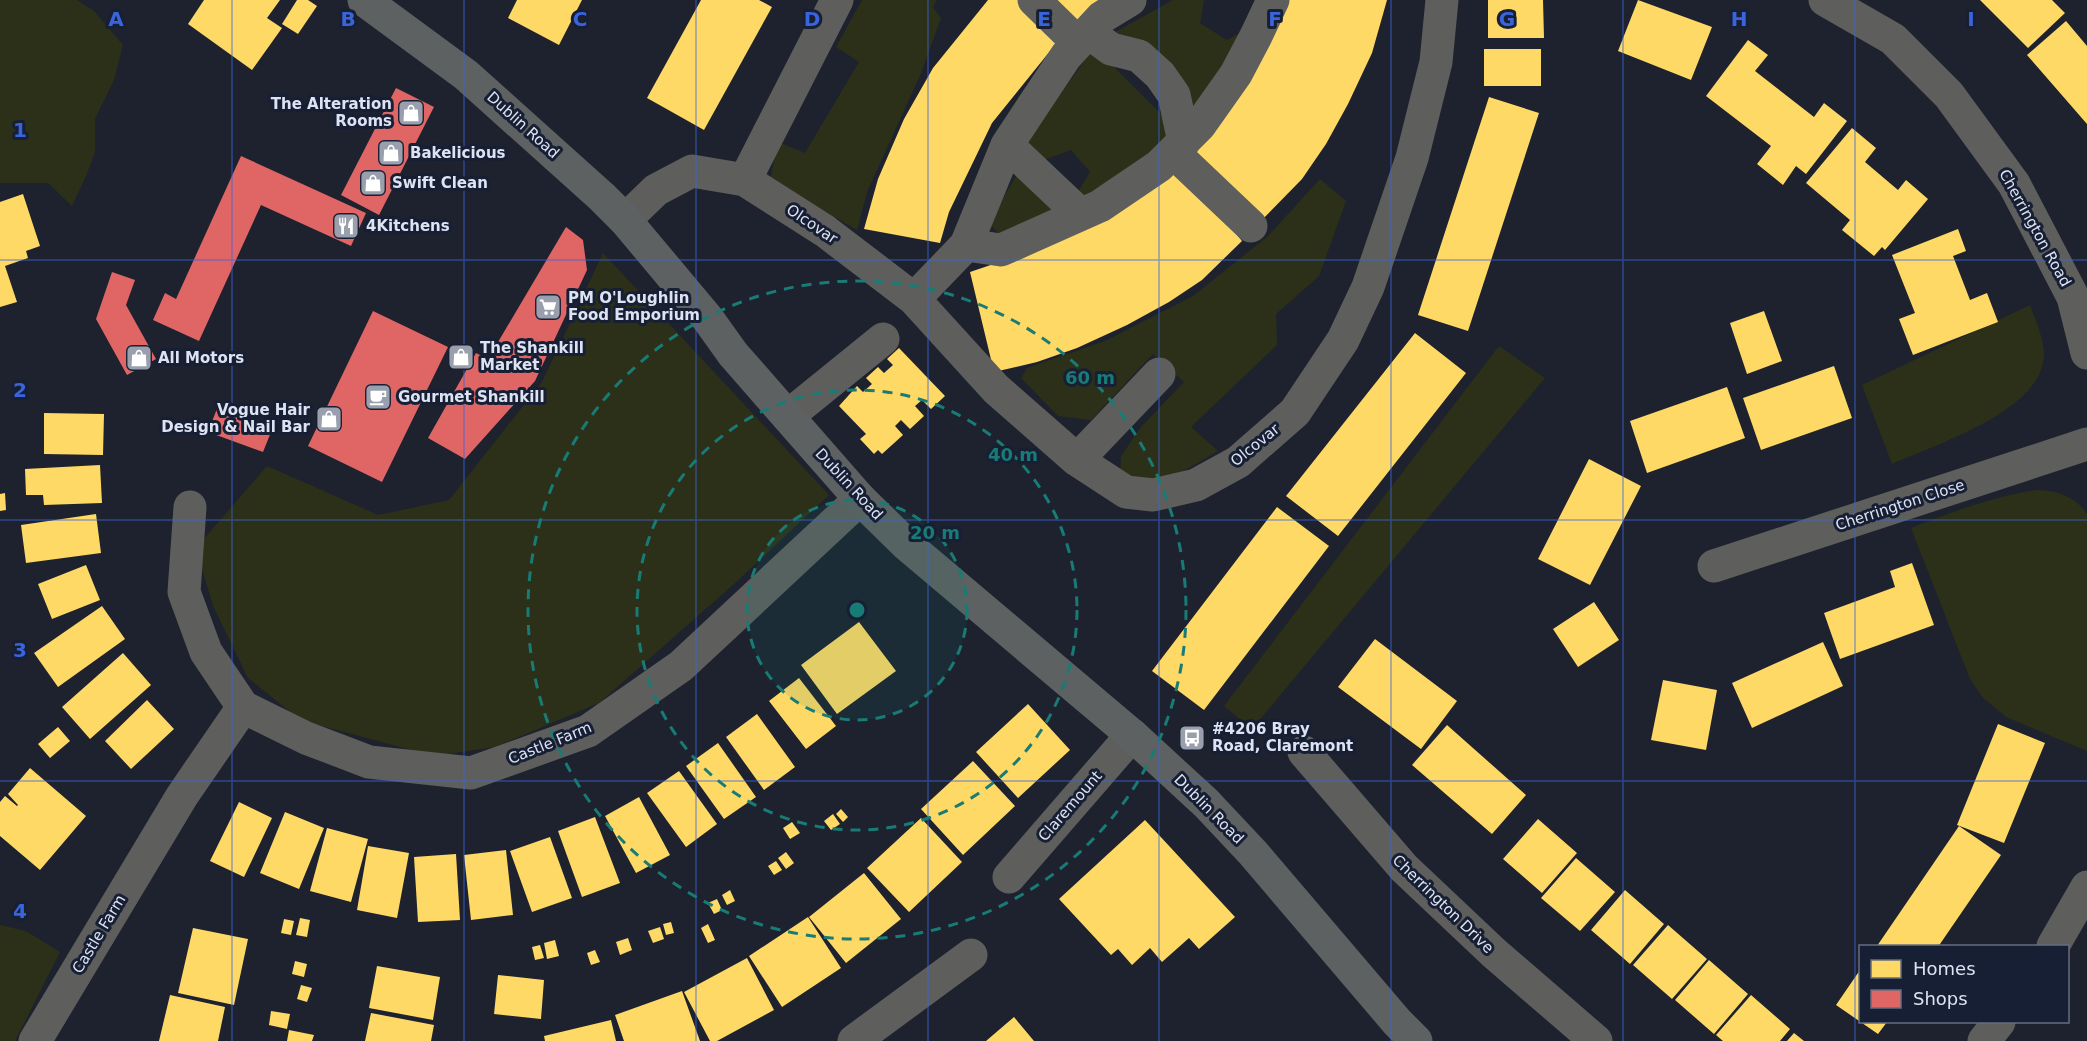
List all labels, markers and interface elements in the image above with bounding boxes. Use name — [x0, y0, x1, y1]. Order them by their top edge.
text: A — [108, 7, 124, 31]
text: B — [340, 7, 356, 31]
text: C — [573, 7, 587, 31]
text: D — [804, 7, 820, 31]
text: E — [1037, 7, 1051, 31]
text: F — [1268, 7, 1282, 31]
text: G — [1499, 7, 1515, 31]
text: H — [1731, 7, 1747, 31]
text: I — [1967, 7, 1975, 31]
street label: Dublin Road — [483, 88, 563, 162]
place label: The Alteration Rooms — [271, 95, 392, 130]
shop icon: The Alteration Rooms — [396, 98, 426, 128]
text: 1 — [13, 118, 27, 142]
shop icon: Bakelicious — [376, 138, 406, 168]
place label: Bakelicious — [410, 144, 506, 162]
street label: Cherrington Road — [1995, 166, 2075, 290]
shop icon: Swift Clean — [358, 168, 388, 198]
place label: Swift Clean — [392, 174, 488, 192]
street label: Olcovar — [783, 200, 842, 248]
restaurant icon: 4Kitchens — [331, 211, 361, 241]
place label: 4Kitchens — [366, 217, 450, 235]
place label: PM O'Loughlin Food Emporium — [568, 289, 700, 324]
supermarket icon: PM O'Loughlin Food Emporium — [533, 292, 563, 322]
place label: The Shankill Market — [480, 339, 584, 374]
shop icon: The Shankill Market — [446, 342, 476, 372]
shop icon: All Motors — [124, 343, 154, 373]
place label: All Motors — [158, 349, 244, 367]
text: 60 m — [1065, 367, 1115, 388]
text: 2 — [13, 378, 27, 402]
cafe icon: Gourmet Shankill — [363, 382, 393, 412]
place label: Gourmet Shankill — [398, 388, 545, 406]
place label: Vogue Hair Design & Nail Bar — [161, 401, 311, 436]
shop icon: Vogue Hair Design & Nail Bar — [314, 404, 344, 434]
street label: Olcovar — [1227, 419, 1284, 470]
text: 40 m — [988, 444, 1038, 465]
street label: Dublin Road — [811, 445, 887, 523]
street label: Cherrington Close — [1833, 476, 1967, 534]
text: 20 m — [910, 522, 960, 543]
centre of rings — [847, 600, 867, 620]
text: 3 — [13, 638, 27, 662]
street label: Castle Farm — [506, 718, 594, 768]
place label: #4206 Bray Road, Claremont — [1212, 720, 1353, 755]
bus stop icon: #4206 Bray Road, Claremont — [1177, 723, 1207, 753]
street label: Claremount — [1034, 767, 1106, 845]
street label: Dublin Road — [1171, 771, 1247, 847]
street label: Cherrington Drive — [1389, 851, 1497, 957]
street label: Castle Farm — [68, 891, 130, 977]
text: 4 — [13, 899, 27, 923]
legend — [1859, 945, 2069, 1023]
text: Homes — [1913, 958, 1976, 979]
text: Shops — [1913, 988, 1968, 1009]

